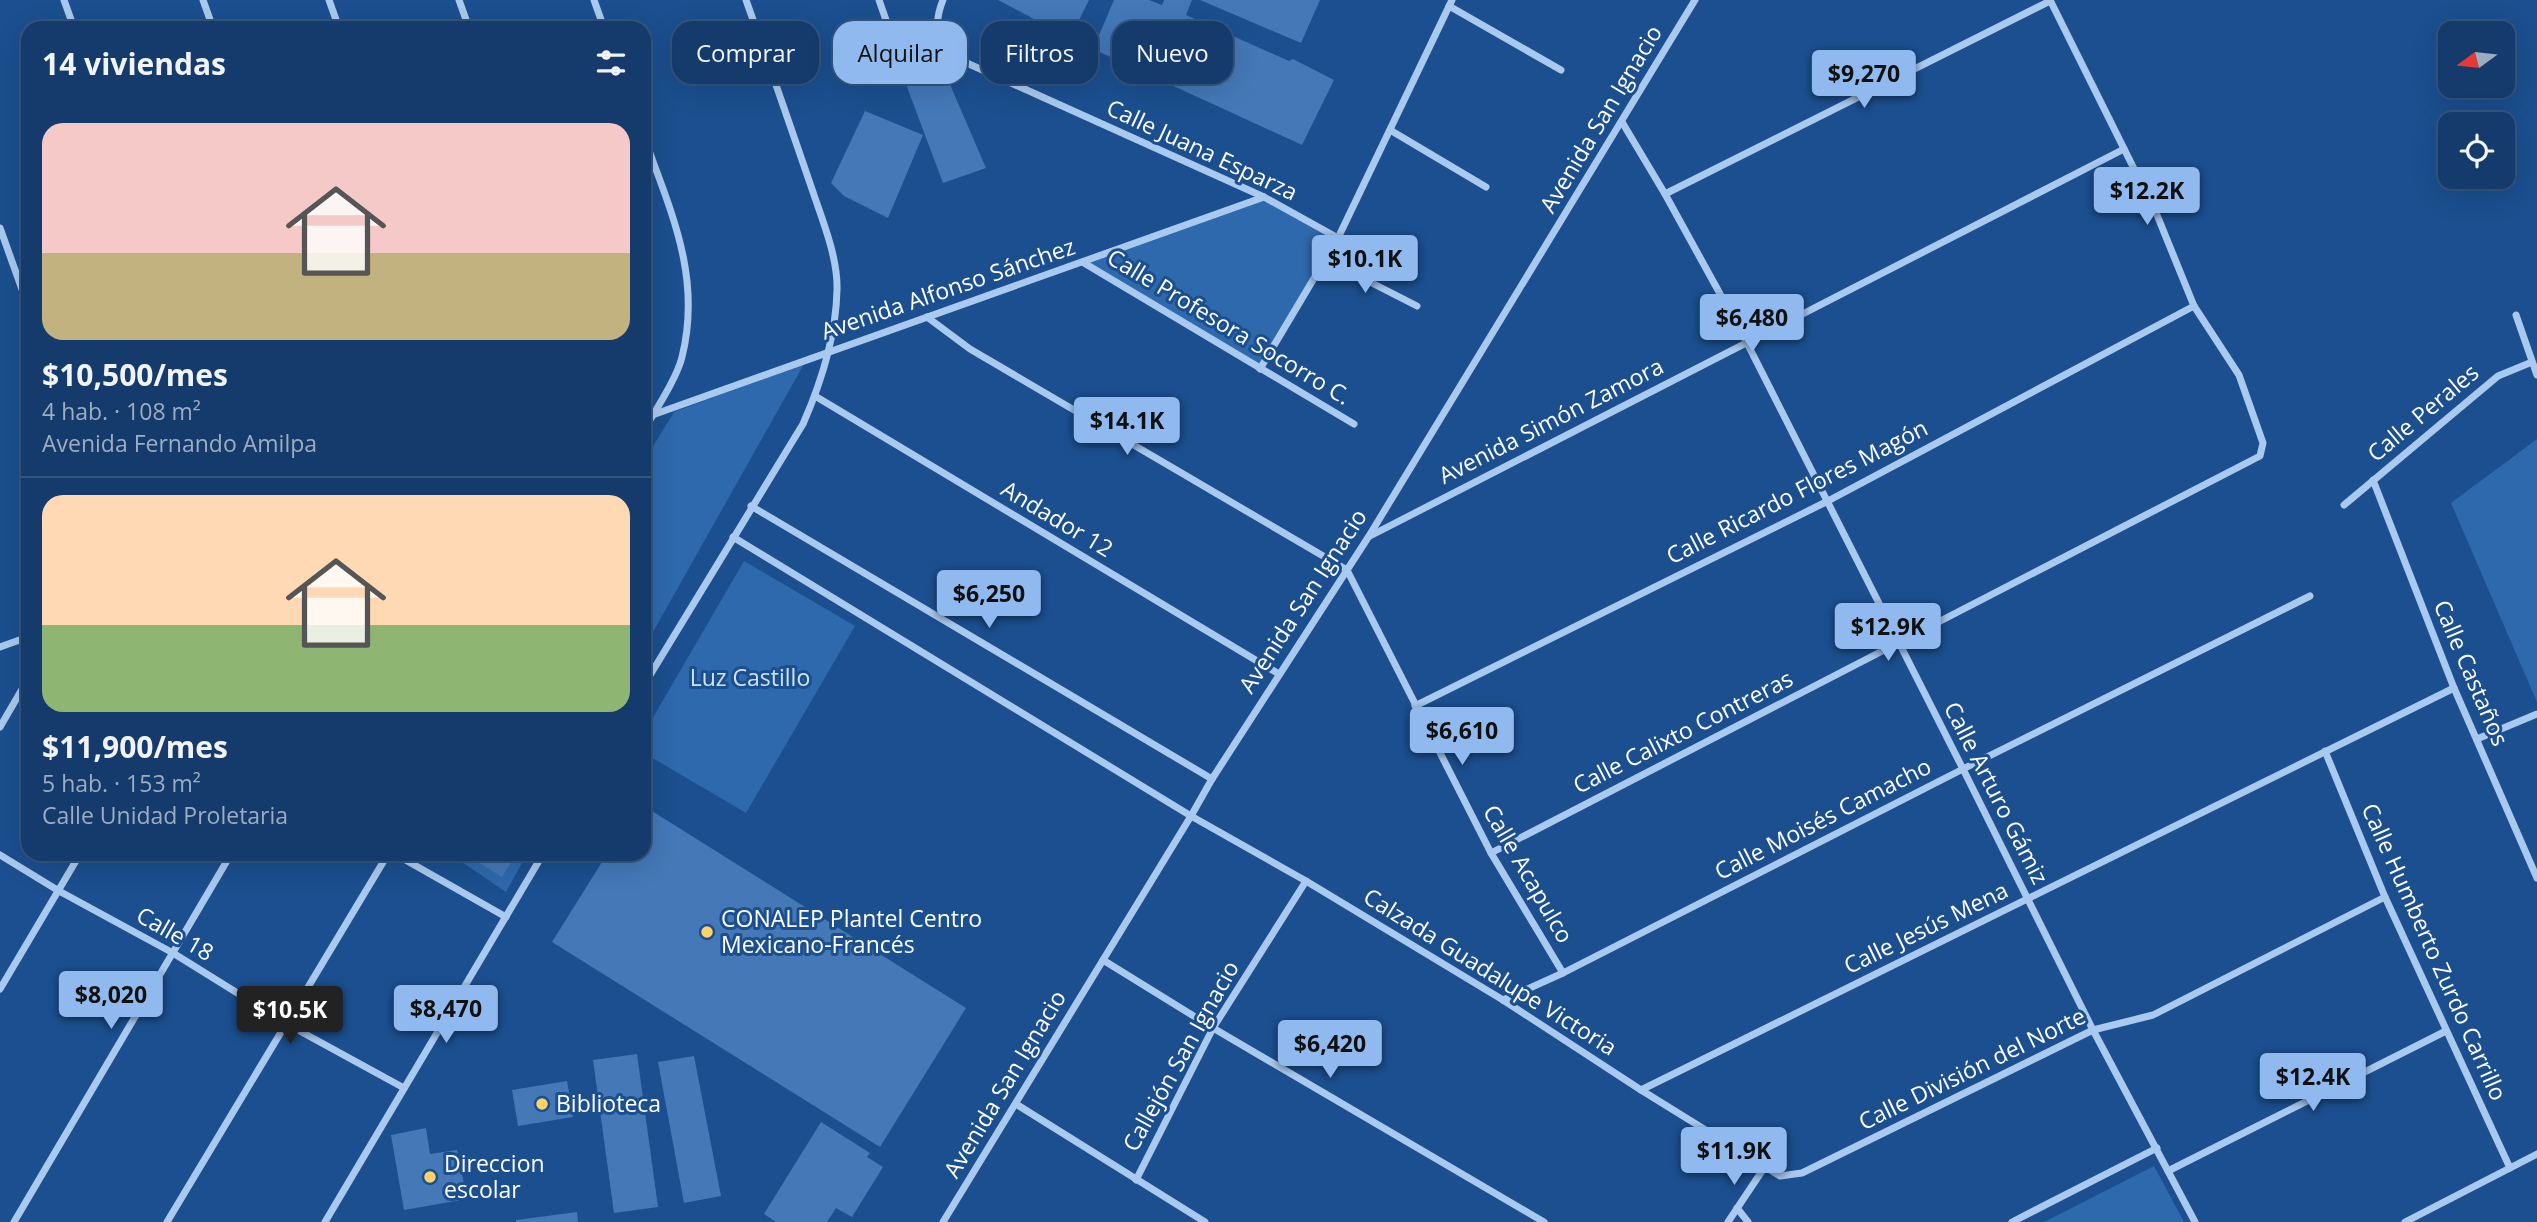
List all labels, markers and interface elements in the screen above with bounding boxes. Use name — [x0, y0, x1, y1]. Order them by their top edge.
street label: Avenida San Ignacio — [1531, 19, 1669, 218]
chip: Comprar — [672, 21, 819, 84]
chip: Alquilar — [833, 21, 967, 84]
chip: Filtros — [981, 21, 1098, 84]
chip: Nuevo — [1112, 21, 1233, 84]
north arrow — [2438, 21, 2515, 98]
map controls — [2438, 21, 2515, 189]
text: 14 viviendas — [42, 43, 226, 84]
icon: filters — [592, 44, 630, 82]
pin: $9,270 — [1807, 50, 1921, 110]
text: $9,270 — [1828, 57, 1900, 89]
street label: Calle Juana Esparza — [1102, 91, 1303, 207]
button: locate — [2438, 112, 2515, 189]
icon: home — [273, 168, 399, 294]
pin: $12.2K — [2090, 168, 2204, 227]
text: $12.2K — [2110, 174, 2184, 206]
street label: Avenida Alfonso Sánchez — [816, 229, 1079, 347]
pin: $10.1K — [1308, 236, 1422, 295]
street label: Calle Profesora Socorro C. — [1102, 241, 1357, 412]
text: $10.1K — [1328, 242, 1402, 274]
pin: $6,480 — [1695, 294, 1809, 354]
text: $6,480 — [1716, 301, 1788, 333]
street label: Avenida Simón Zamora — [1433, 349, 1669, 491]
text: $10,500/mes — [42, 354, 228, 395]
street label: Calle Perales — [2360, 356, 2485, 468]
text: 4 hab. · 108 m² — [42, 395, 201, 427]
pin: $14.1K — [1070, 398, 1184, 457]
text: $14.1K — [1090, 404, 1164, 436]
street label: Calle Ricardo Flores Magón — [1660, 411, 1933, 571]
text: Avenida Fernando Amilpa — [42, 427, 317, 459]
street label: Andador 12 — [996, 472, 1119, 564]
street label: Avenida San Ignacio — [1231, 502, 1374, 699]
icon: home — [273, 540, 399, 666]
pin: $6,250 — [932, 570, 1046, 630]
text: $6,250 — [953, 577, 1025, 609]
street label: Calle Castaños — [2427, 595, 2517, 751]
pin: $12.9K — [1831, 604, 1945, 663]
text: $12.9K — [1851, 610, 1925, 642]
park label: Luz Castillo — [690, 661, 810, 693]
street label: Calle Calixto Contreras — [1567, 662, 1798, 800]
street label: Calle Arturo Gámiz — [1937, 696, 2057, 889]
pin: $6,610 — [1405, 708, 1519, 767]
text: $6,610 — [1426, 714, 1498, 746]
text: $11,900/mes — [42, 726, 228, 767]
street label: Calle Moisés Camacho — [1709, 750, 1936, 887]
text: 5 hab. · 153 m² — [42, 767, 201, 799]
street label: Calle Acapulco — [1476, 798, 1581, 949]
street label: Calle Humberto Zurdo Carrillo — [2355, 798, 2515, 1105]
text: Calle Unidad Proletaria — [42, 799, 288, 831]
street label: Calle Jesús Mena — [1838, 873, 2013, 981]
street label: Calzada Guadalupe Victoria — [1358, 880, 1623, 1062]
street label: Calle 18 — [131, 898, 220, 968]
place label: CONALEP Plantel Centro Mexicano-Francés — [721, 902, 982, 960]
marker: CONALEP Plantel Centro Mexicano-Francés — [699, 924, 715, 940]
street label: Callejón San Ignacio — [1114, 954, 1246, 1157]
pin: $8,020 — [54, 972, 168, 1031]
text: $8,020 — [75, 978, 147, 1010]
street label: Avenida San Ignacio — [935, 984, 1073, 1183]
pin: $10.5K — [233, 986, 347, 1046]
pin: $8,470 — [389, 986, 503, 1045]
text: $8,470 — [410, 992, 482, 1024]
text: $10.5K — [253, 993, 327, 1025]
street label: Calle División del Norte — [1853, 999, 2090, 1137]
pin: $6,420 — [1273, 1020, 1387, 1080]
text: $6,420 — [1294, 1027, 1366, 1059]
pin: $12.4K — [2256, 1054, 2370, 1113]
text: $12.4K — [2276, 1060, 2350, 1092]
place label: Biblioteca — [556, 1087, 661, 1119]
marker: Biblioteca — [534, 1096, 550, 1112]
pin: $11.9K — [1677, 1128, 1791, 1187]
text: $11.9K — [1697, 1134, 1771, 1166]
place label: Direccion escolar — [444, 1147, 545, 1205]
marker: Direccion escolar — [422, 1169, 438, 1185]

